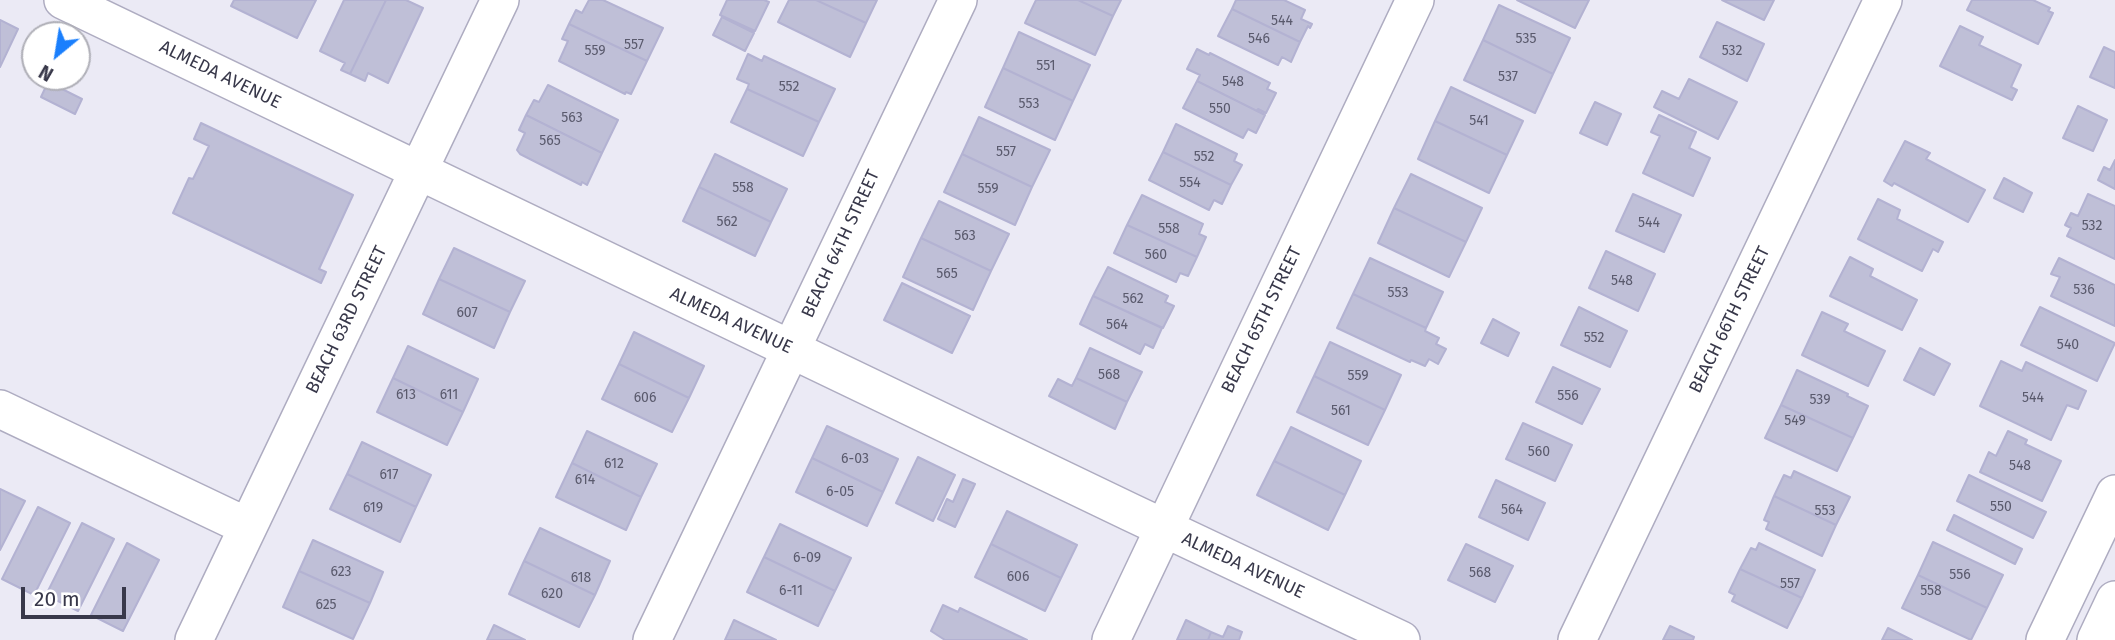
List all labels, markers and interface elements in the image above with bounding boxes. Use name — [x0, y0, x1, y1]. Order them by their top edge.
house number: 544 — [1271, 13, 1293, 29]
north arrow — [21, 21, 91, 91]
house number: 546 — [1248, 31, 1270, 47]
house number: 535 — [1516, 31, 1536, 47]
street label: ALMEDA AVENUE — [156, 36, 284, 114]
house number: 557 — [624, 37, 644, 53]
house number: 559 — [584, 43, 606, 59]
house number: 532 — [1722, 43, 1742, 59]
house number: 551 — [1036, 58, 1056, 74]
text: N — [35, 60, 57, 86]
house number: 537 — [1498, 69, 1518, 85]
house number: 548 — [1222, 74, 1244, 90]
house number: 552 — [779, 79, 799, 95]
house number: 553 — [1019, 96, 1039, 112]
house number: 550 — [1209, 101, 1231, 117]
house number: 563 — [561, 110, 583, 126]
house number: 541 — [1469, 113, 1489, 129]
house number: 565 — [539, 133, 561, 149]
house number: 557 — [996, 144, 1016, 160]
house number: 552 — [1194, 149, 1214, 165]
street label: BEACH 64TH STREET — [797, 167, 885, 321]
house number: 554 — [1179, 175, 1201, 191]
house number: 558 — [732, 180, 754, 196]
house number: 559 — [977, 181, 999, 197]
house number: 562 — [716, 214, 738, 230]
house number: 544 — [1638, 215, 1660, 231]
house number: 532 — [2082, 218, 2102, 234]
house number: 558 — [1158, 221, 1180, 237]
house number: 563 — [954, 228, 976, 244]
street label: BEACH 63RD STREET — [302, 243, 392, 397]
street label: BEACH 65TH STREET — [1217, 243, 1307, 397]
street label: BEACH 66TH STREET — [1685, 243, 1775, 397]
house number: 560 — [1145, 247, 1167, 263]
house number: 565 — [936, 266, 958, 282]
house number: 548 — [1611, 273, 1633, 289]
house number: 536 — [2073, 282, 2095, 298]
street label: ALMEDA AVENUE — [666, 283, 796, 359]
house number: 553 — [1388, 285, 1408, 301]
house number: 562 — [1122, 291, 1144, 307]
house number: 607 — [456, 305, 478, 321]
house number: 564 — [1106, 317, 1128, 333]
house number: 552 — [1584, 330, 1604, 346]
house number: 540 — [2057, 337, 2079, 353]
house number: 568 — [1098, 367, 1120, 383]
house number: 559 — [1347, 368, 1369, 384]
house number: 613 — [396, 387, 416, 403]
house number: 611 — [440, 387, 458, 403]
house number: 556 — [1557, 388, 1579, 404]
house number: 606 — [634, 390, 656, 406]
house number: 544 — [2022, 390, 2044, 406]
house number: 539 — [1809, 392, 1831, 408]
house number: 561 — [1331, 403, 1351, 419]
house number: 549 — [1784, 413, 1806, 429]
house number: 560 — [1528, 444, 1550, 460]
house number: 6-03 — [841, 451, 869, 467]
house number: 612 — [604, 456, 624, 472]
house number: 548 — [2009, 458, 2031, 474]
house number: 617 — [379, 467, 399, 483]
house number: 614 — [575, 472, 595, 488]
house number: 6-05 — [826, 484, 854, 500]
house number: 550 — [1990, 499, 2012, 515]
house number: 619 — [363, 500, 383, 516]
house number: 564 — [1501, 502, 1523, 518]
house number: 553 — [1815, 503, 1835, 519]
street label: ALMEDA AVENUE — [1178, 528, 1308, 604]
house number: 6-09 — [793, 550, 821, 566]
house number: 623 — [330, 564, 352, 580]
house number: 568 — [1469, 565, 1491, 581]
house number: 556 — [1949, 567, 1971, 583]
house number: 606 — [1007, 569, 1029, 585]
house number: 618 — [571, 570, 591, 586]
scale bar — [24, 574, 130, 618]
house number: 557 — [1780, 576, 1800, 592]
house number: 6-11 — [779, 583, 803, 599]
house number: 558 — [1920, 583, 1942, 599]
text: 20 m — [34, 586, 80, 612]
house number: 620 — [541, 586, 563, 602]
house number: 625 — [315, 597, 337, 613]

